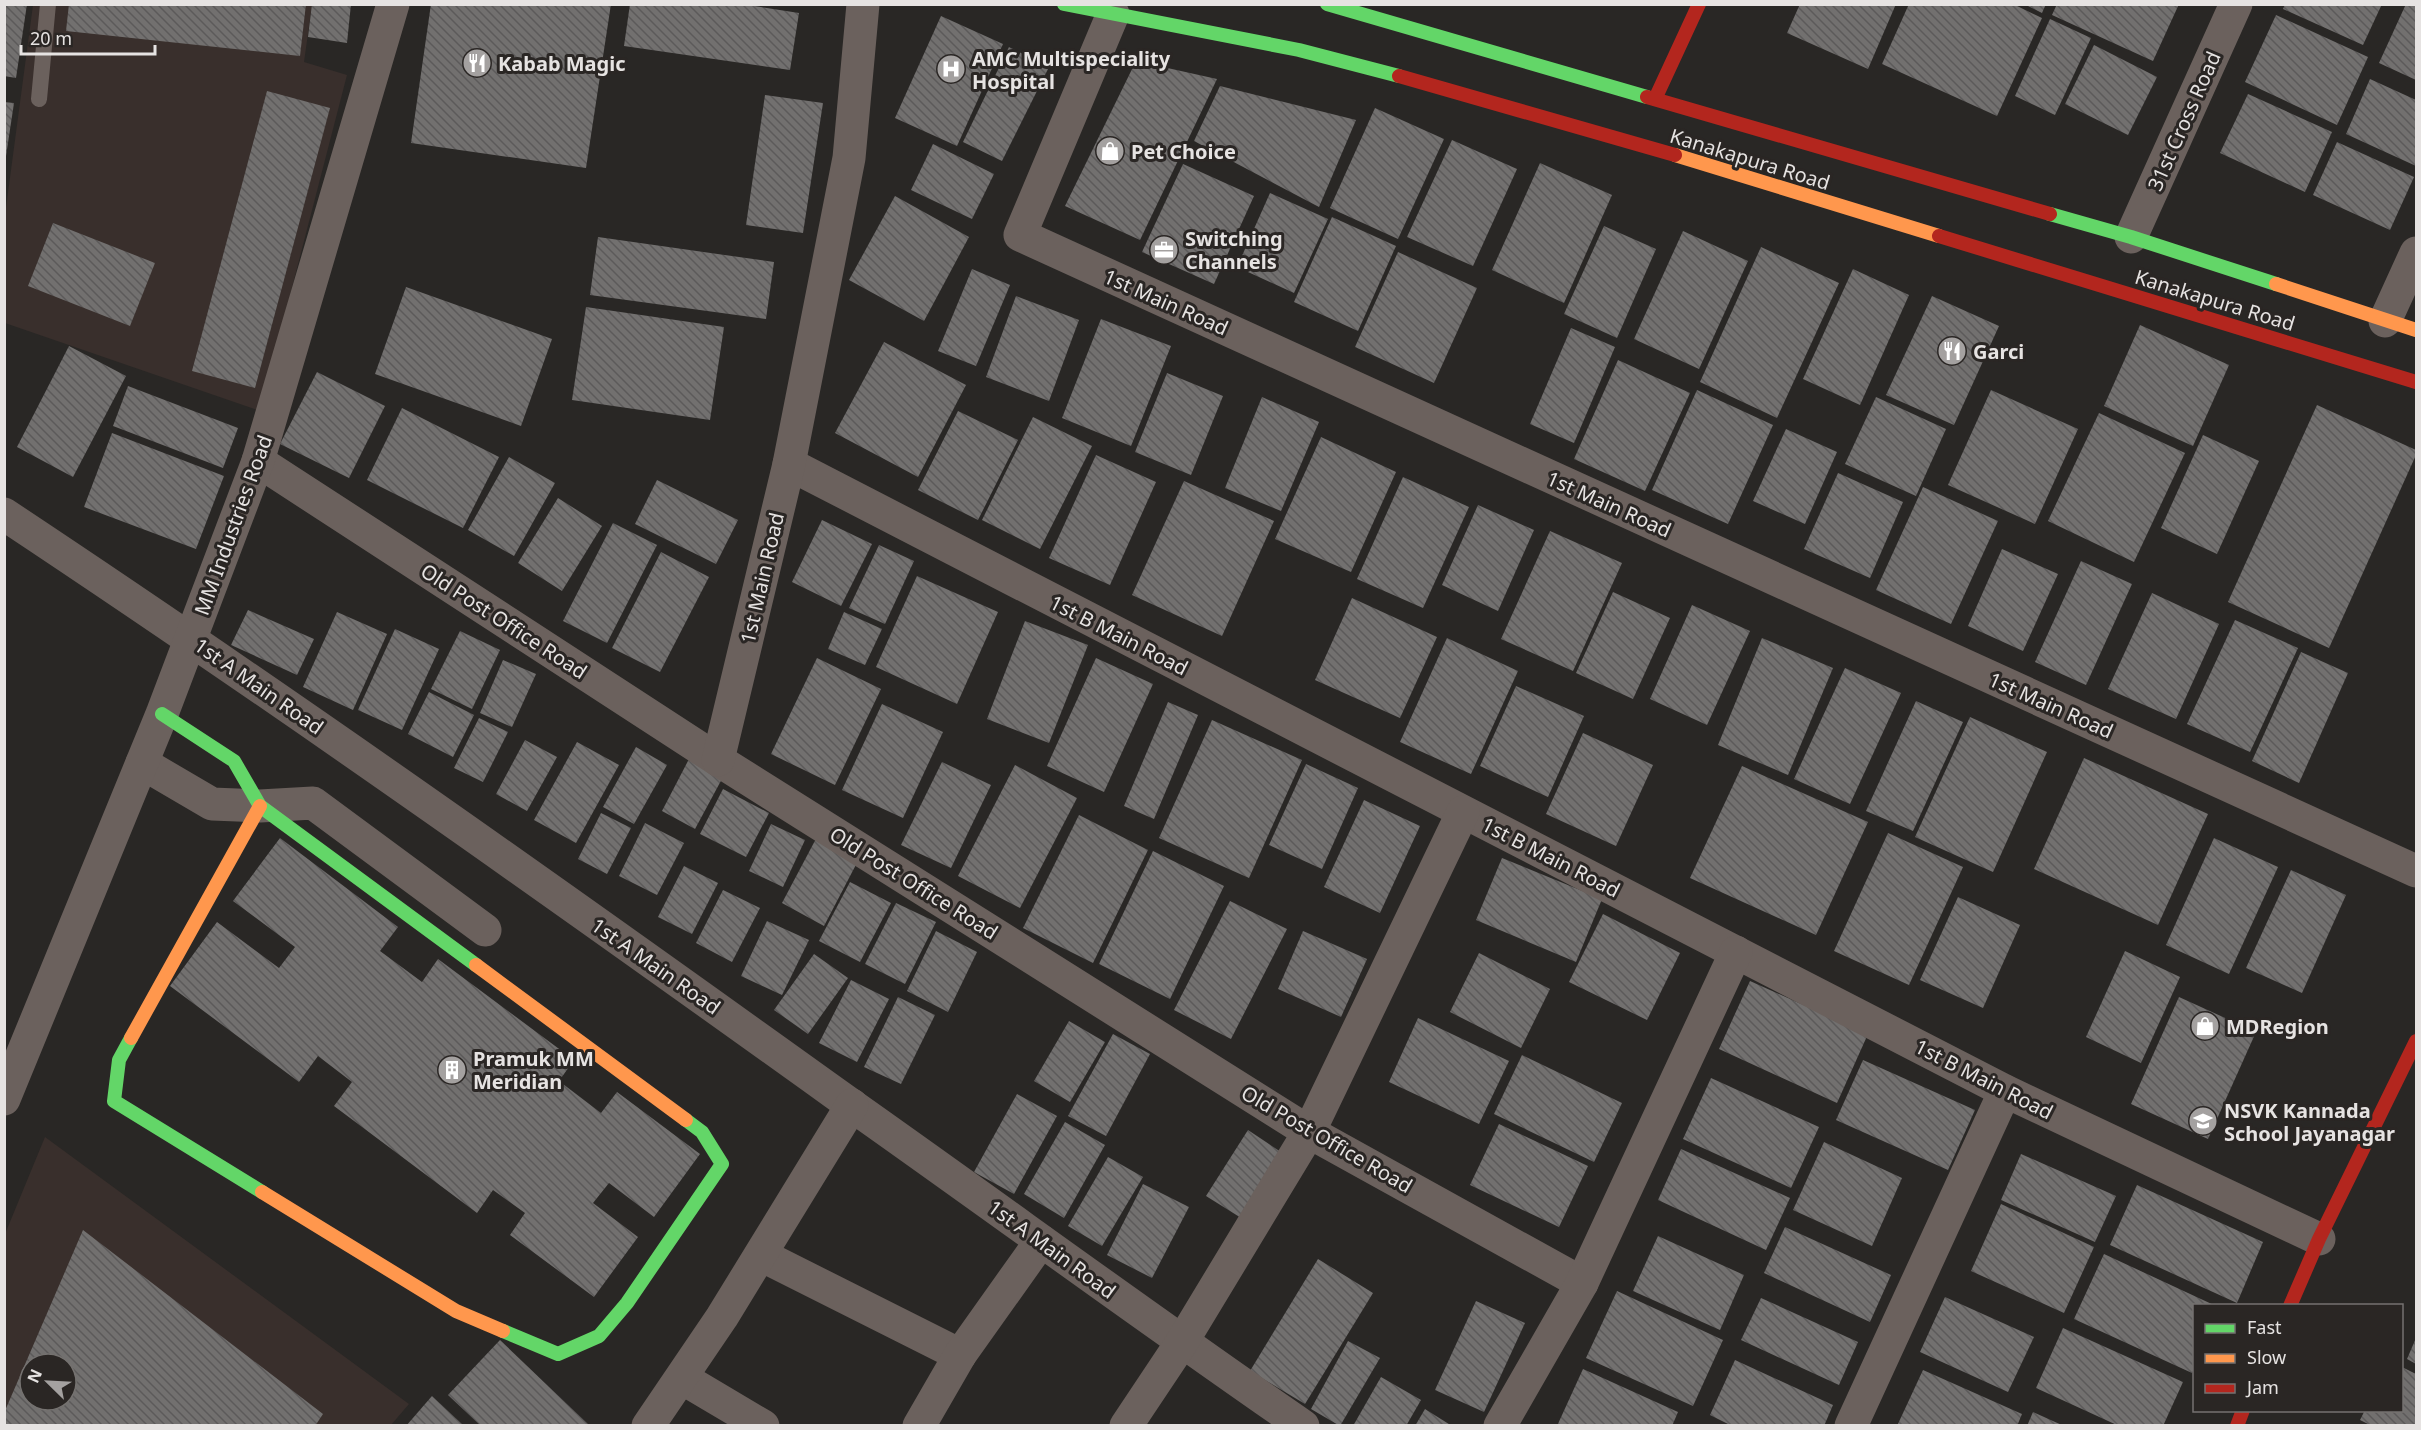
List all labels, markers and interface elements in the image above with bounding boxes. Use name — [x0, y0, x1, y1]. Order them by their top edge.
scale bar — [21, 18, 154, 56]
text: 20 m — [30, 26, 72, 50]
place label: AMC Multispeciality Hospital — [972, 45, 1171, 95]
restaurant icon: Kabab Magic — [461, 47, 493, 79]
street label: 31st Cross Road — [2141, 47, 2227, 195]
place label: Kabab Magic — [498, 50, 626, 77]
hospital icon: AMC Multispeciality Hospital — [935, 53, 967, 85]
street label: Kanakapura Road — [1667, 122, 1833, 196]
shop icon: Pet Choice — [1094, 135, 1126, 167]
place label: Pet Choice — [1131, 138, 1236, 165]
place label: Switching Channels — [1185, 225, 1283, 275]
office icon: Switching Channels — [1148, 234, 1180, 266]
street label: 1st Main Road — [1099, 262, 1233, 342]
street label: Kanakapura Road — [2132, 263, 2298, 337]
restaurant icon: Garci — [1936, 335, 1968, 367]
place label: Garci — [1973, 338, 2024, 365]
street label: MM Industries Road — [188, 431, 278, 619]
street label: 1st Main Road — [1542, 464, 1676, 544]
street label: 1st Main Road — [734, 510, 790, 646]
street label: Old Post Office Road — [416, 557, 592, 685]
street label: 1st B Main Road — [1045, 589, 1193, 681]
street label: 1st A Main Road — [189, 631, 329, 741]
street label: 1st Main Road — [1984, 665, 2118, 745]
street label: 1st B Main Road — [1477, 811, 1625, 903]
street label: Old Post Office Road — [825, 820, 1003, 946]
street label: 1st A Main Road — [586, 911, 726, 1021]
shop icon: MDRegion — [2189, 1010, 2221, 1042]
place label: MDRegion — [2226, 1013, 2329, 1040]
street label: 1st B Main Road — [1910, 1033, 2058, 1125]
place label: Pramuk MM Meridian — [473, 1045, 594, 1095]
building icon: Pramuk MM Meridian — [436, 1054, 468, 1086]
street label: Old Post Office Road — [1237, 1079, 1417, 1199]
place label: NSVK Kannada School Jayanagar — [2224, 1097, 2395, 1147]
school or university icon: NSVK Kannada School Jayanagar — [2187, 1105, 2219, 1137]
street label: 1st A Main Road — [983, 1194, 1121, 1304]
legend — [2193, 1304, 2403, 1412]
text: Fast — [2247, 1315, 2282, 1339]
text: Slow — [2247, 1345, 2286, 1369]
north arrow — [18, 1352, 78, 1412]
text: N — [22, 1365, 47, 1386]
text: Jam — [2245, 1375, 2279, 1399]

